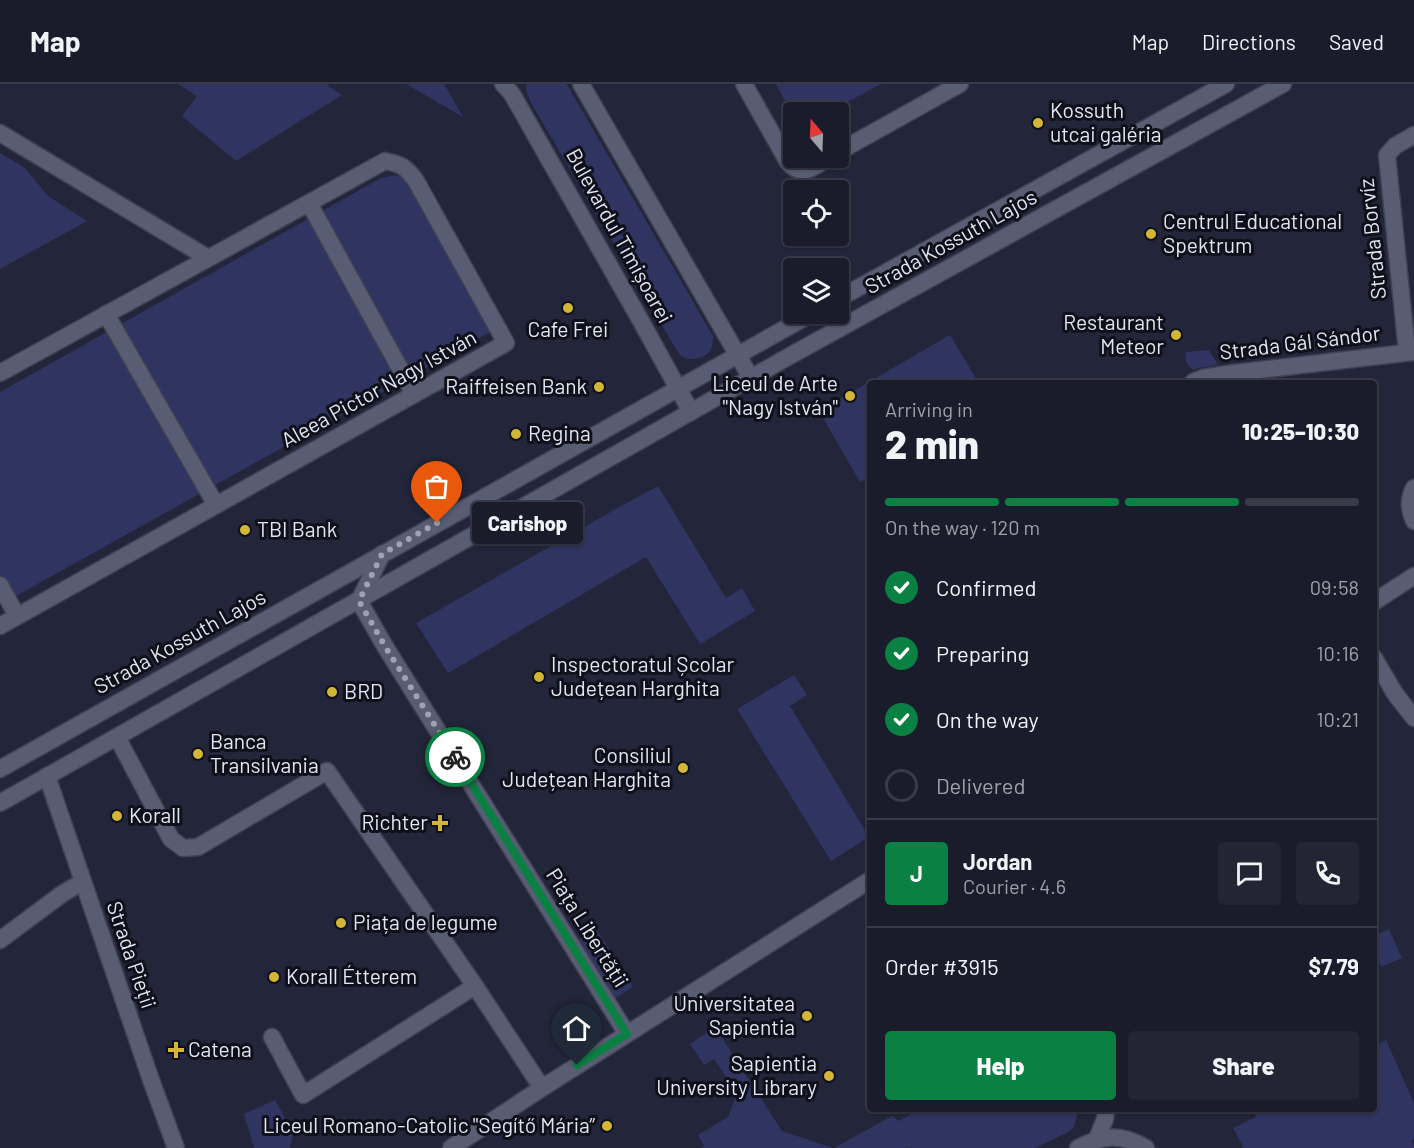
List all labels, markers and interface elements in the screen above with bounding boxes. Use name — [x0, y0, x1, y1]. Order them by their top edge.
text: Map — [30, 24, 81, 58]
text: Map — [1132, 29, 1169, 54]
text: Directions — [1202, 29, 1296, 54]
text: Saved — [1329, 29, 1384, 54]
place label: Kossuth utcai galéria — [1050, 97, 1162, 146]
north arrow — [783, 102, 849, 168]
map controls — [783, 102, 849, 324]
marker: Kossuth utcai galéria — [1031, 116, 1045, 130]
street label: Bulevardul Timișoarei — [562, 144, 679, 327]
street label: Strada Borvíz — [1353, 178, 1390, 301]
button: locate — [783, 180, 849, 246]
street label: Strada Kossuth Lajos — [860, 183, 1040, 298]
place label: Centrul Educational Spektrum — [1163, 208, 1342, 257]
marker: Centrul Educational Spektrum — [1144, 227, 1158, 241]
button: layers — [783, 258, 849, 324]
marker: Cafe Frei — [561, 301, 575, 315]
place label: Restaurant Meteor — [1063, 309, 1164, 358]
place label: Cafe Frei — [528, 316, 608, 341]
street label: Strada Gál Sándor — [1218, 319, 1382, 364]
street label: Aleea Pictor Nagy István — [276, 324, 480, 452]
marker: Restaurant Meteor — [1169, 328, 1183, 342]
place label: Liceul de Arte "Nagy István" — [712, 370, 838, 419]
place label: Raiffeisen Bank — [445, 373, 587, 398]
marker: Raiffeisen Bank — [592, 380, 606, 394]
marker: Liceul de Arte "Nagy István" — [843, 389, 857, 403]
text: Arriving in — [885, 397, 973, 421]
text: 10:25–10:30 — [1242, 418, 1359, 444]
place label: Regina — [528, 420, 591, 445]
text: 2 min — [885, 420, 979, 467]
marker: Regina — [509, 427, 523, 441]
pin — [411, 461, 462, 523]
icon: bag — [420, 470, 453, 503]
callout: Carishop — [473, 502, 584, 544]
text: Carishop — [488, 511, 567, 535]
text: On the way · 120 m — [885, 515, 1040, 539]
place label: TBI Bank — [257, 516, 337, 541]
marker: TBI Bank — [238, 523, 252, 537]
icon: check — [885, 571, 918, 604]
text: Confirmed — [936, 574, 1036, 600]
text: 09:58 — [1310, 575, 1359, 599]
street label: Strada Kossuth Lajos — [89, 583, 269, 698]
icon: check — [885, 637, 918, 670]
text: Preparing — [936, 640, 1029, 666]
text: 10:16 — [1317, 641, 1359, 665]
place label: Inspectoratul Școlar Județean Harghita — [551, 651, 734, 700]
marker: Inspectoratul Școlar Județean Harghita — [532, 670, 546, 684]
place label: BRD — [344, 678, 383, 703]
marker: BRD — [325, 685, 339, 699]
icon: check — [885, 703, 918, 736]
text: On the way — [936, 706, 1039, 732]
text: 10:21 — [1316, 707, 1359, 731]
courier — [425, 727, 485, 787]
place label: Banca Transilvania — [210, 728, 319, 777]
icon: bike — [439, 741, 472, 774]
place label: Consiliul Județean Harghita — [502, 742, 671, 791]
marker: Banca Transilvania — [191, 747, 205, 761]
marker: Consiliul Județean Harghita — [676, 761, 690, 775]
text: Delivered — [936, 772, 1025, 798]
place label: Korall — [129, 802, 181, 827]
marker: Korall — [110, 809, 124, 823]
place label: Richter — [361, 809, 428, 834]
marker: Richter — [433, 816, 447, 830]
button: chat — [1218, 842, 1281, 905]
button: phone — [1296, 842, 1359, 905]
text: Jordan — [963, 848, 1032, 874]
text: J — [910, 860, 923, 886]
street label: Piața Libertății — [542, 863, 635, 991]
text: Courier · 4.6 — [963, 874, 1066, 898]
street label: Strada Pieții — [102, 898, 162, 1011]
place label: Piața de legume — [353, 909, 498, 934]
marker: Piața de legume — [334, 916, 348, 930]
text: Order #3915 — [885, 953, 999, 979]
text: $7.79 — [1308, 953, 1359, 979]
place label: Korall Étterem — [286, 963, 417, 988]
marker: Korall Étterem — [267, 970, 281, 984]
place label: Universitatea Sapientia — [673, 990, 795, 1039]
pin — [551, 1003, 602, 1065]
marker: Universitatea Sapientia — [800, 1009, 814, 1023]
icon: home — [560, 1012, 593, 1045]
button: Help — [885, 1031, 1116, 1100]
button: Share — [1128, 1031, 1359, 1100]
place label: Catena — [188, 1036, 252, 1061]
marker: Catena — [169, 1043, 183, 1057]
place label: Sapientia University Library — [656, 1050, 817, 1099]
marker: Sapientia University Library — [822, 1069, 836, 1083]
place label: Liceul Romano-Catolic "Segítő Mária” — [263, 1112, 595, 1137]
marker: Liceul Romano-Catolic "Segítő Mária” — [600, 1119, 614, 1133]

